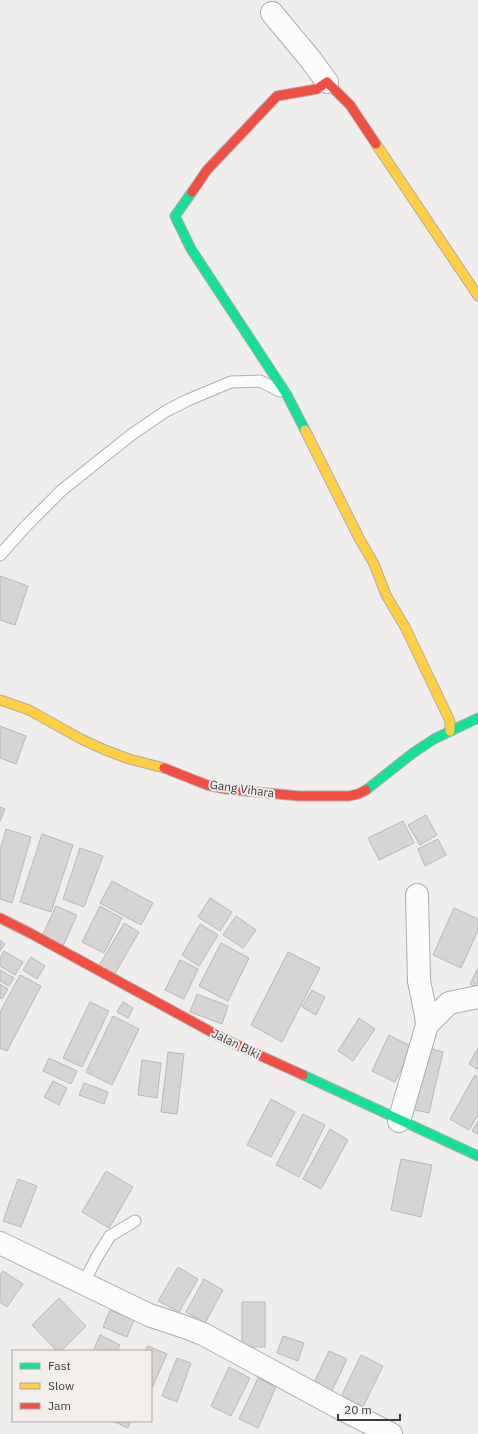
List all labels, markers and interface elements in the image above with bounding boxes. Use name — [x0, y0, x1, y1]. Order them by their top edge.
street label: Gang Vihara — [209, 777, 276, 801]
street label: Jalan Blki — [209, 1025, 263, 1062]
legend — [12, 1350, 152, 1422]
text: Fast — [48, 1358, 71, 1373]
text: Slow — [48, 1378, 74, 1393]
scale bar — [338, 1396, 400, 1422]
text: Jam — [48, 1398, 71, 1413]
text: 20 m — [344, 1402, 372, 1417]

